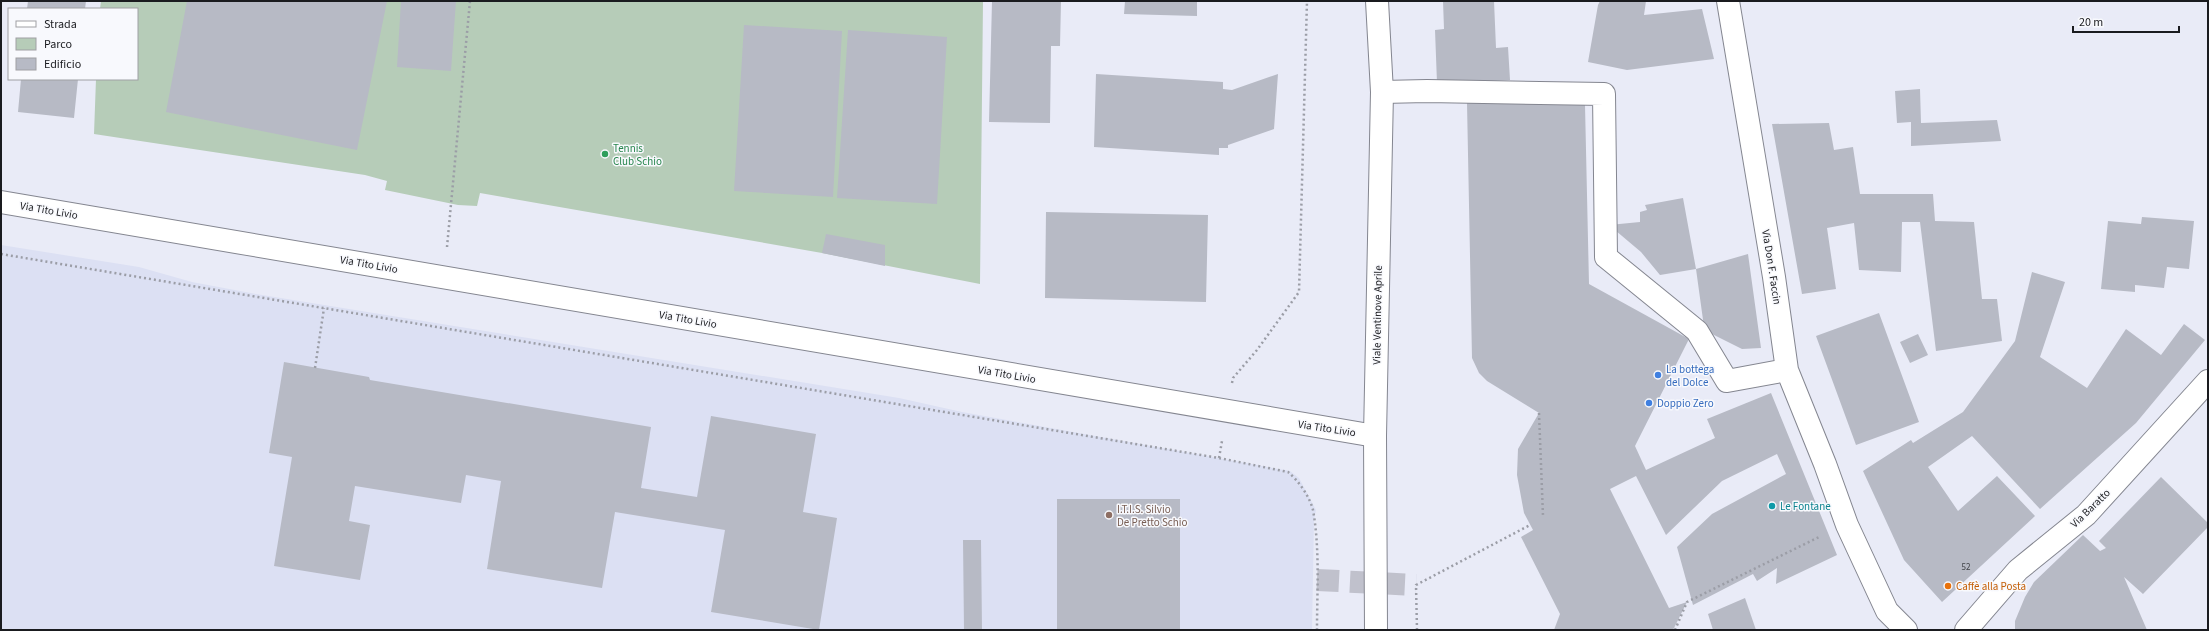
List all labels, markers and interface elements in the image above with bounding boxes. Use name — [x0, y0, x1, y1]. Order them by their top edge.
legend — [8, 8, 138, 80]
scale bar — [2073, 8, 2179, 34]
text: 20 m — [2079, 14, 2103, 31]
text: Strada — [44, 16, 77, 33]
text: Parco — [44, 36, 72, 53]
text: Edificio — [44, 56, 81, 73]
place label: Tennis Club Schio — [613, 141, 662, 169]
marker: Tennis Club Schio — [600, 149, 610, 159]
street label: Via Tito Livio — [19, 198, 79, 223]
street label: Via Don F. Faccin — [1758, 228, 1785, 306]
street label: Via Tito Livio — [339, 252, 399, 277]
street label: Viale Ventinove Aprile — [1369, 265, 1386, 365]
street label: Via Tito Livio — [658, 307, 718, 332]
street label: Via Tito Livio — [977, 362, 1037, 387]
place label: La bottega del Dolce — [1666, 362, 1714, 390]
marker: La bottega del Dolce — [1653, 370, 1663, 380]
place label: Doppio Zero — [1657, 396, 1714, 411]
marker: Doppio Zero — [1644, 398, 1654, 408]
street label: Via Tito Livio — [1297, 417, 1357, 440]
street label: Via Baratto — [2067, 486, 2114, 531]
place label: Le Fontane — [1780, 499, 1831, 514]
marker: Le Fontane — [1767, 501, 1777, 511]
place label: I.T.I.S. Silvio De Pretto Schio — [1117, 502, 1188, 530]
marker: I.T.I.S. Silvio De Pretto Schio — [1104, 510, 1114, 520]
house number: 52 — [1962, 561, 1971, 574]
place label: Caffè alla Posta — [1956, 579, 2026, 594]
marker: Caffè alla Posta — [1943, 581, 1953, 591]

